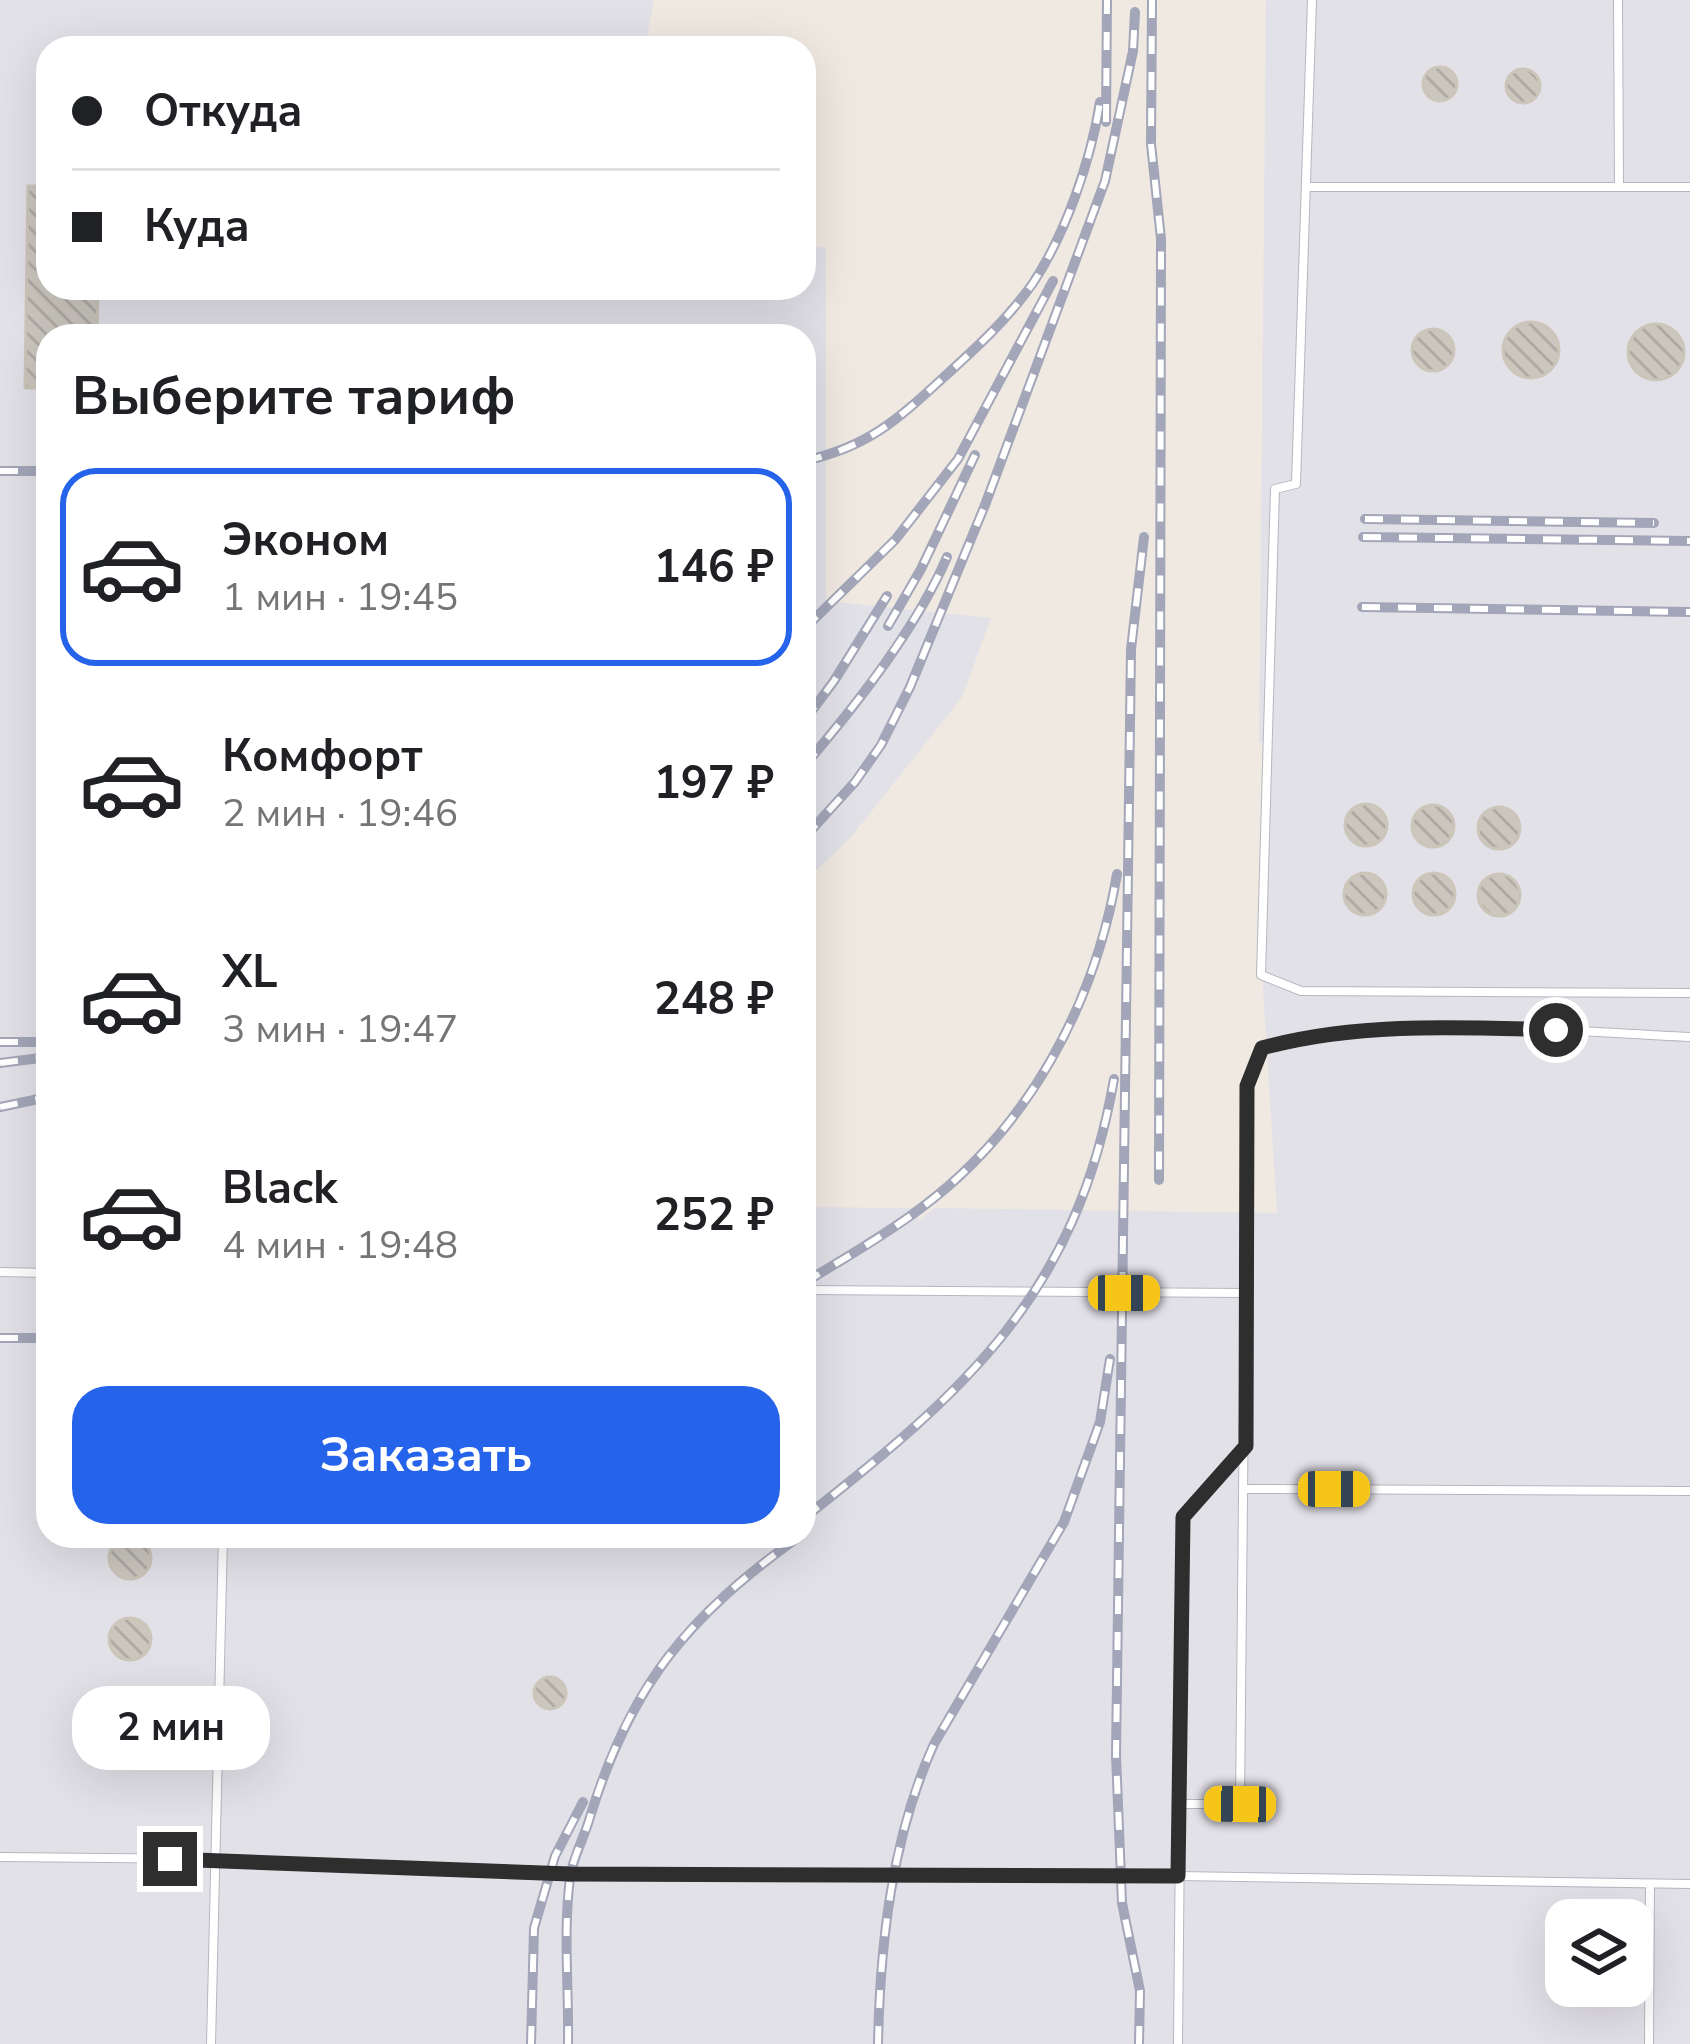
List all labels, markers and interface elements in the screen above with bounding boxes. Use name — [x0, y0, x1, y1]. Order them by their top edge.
text: Откуда — [144, 81, 302, 142]
text: Куда — [144, 196, 250, 257]
text: Выберите тариф — [72, 359, 515, 433]
text: Эконом — [222, 510, 389, 571]
icon: car — [78, 513, 186, 621]
text: 146 ₽ — [654, 537, 774, 598]
text: 1 мин · 19:45 — [222, 571, 458, 624]
text: Комфорт — [222, 726, 423, 787]
icon: car — [78, 729, 186, 837]
text: 197 ₽ — [654, 753, 774, 814]
text: 2 мин · 19:46 — [222, 787, 458, 840]
text: XL — [222, 942, 278, 1003]
icon: car — [78, 945, 186, 1053]
text: 248 ₽ — [654, 969, 774, 1030]
text: 3 мин · 19:47 — [222, 1003, 458, 1056]
route start — [1529, 1003, 1583, 1057]
text: Black — [222, 1158, 337, 1219]
icon: car — [78, 1161, 186, 1269]
text: 252 ₽ — [654, 1185, 774, 1246]
text: 4 мин · 19:48 — [222, 1219, 458, 1272]
car — [1088, 1275, 1160, 1311]
button: Заказать — [72, 1386, 780, 1524]
car — [1298, 1471, 1370, 1507]
callout: 2 мин — [71, 1685, 269, 1769]
text: 2 мин — [117, 1701, 225, 1754]
car — [1204, 1785, 1276, 1823]
route end — [143, 1832, 197, 1886]
map controls — [1545, 1899, 1653, 2007]
button: layers — [1545, 1899, 1653, 2007]

